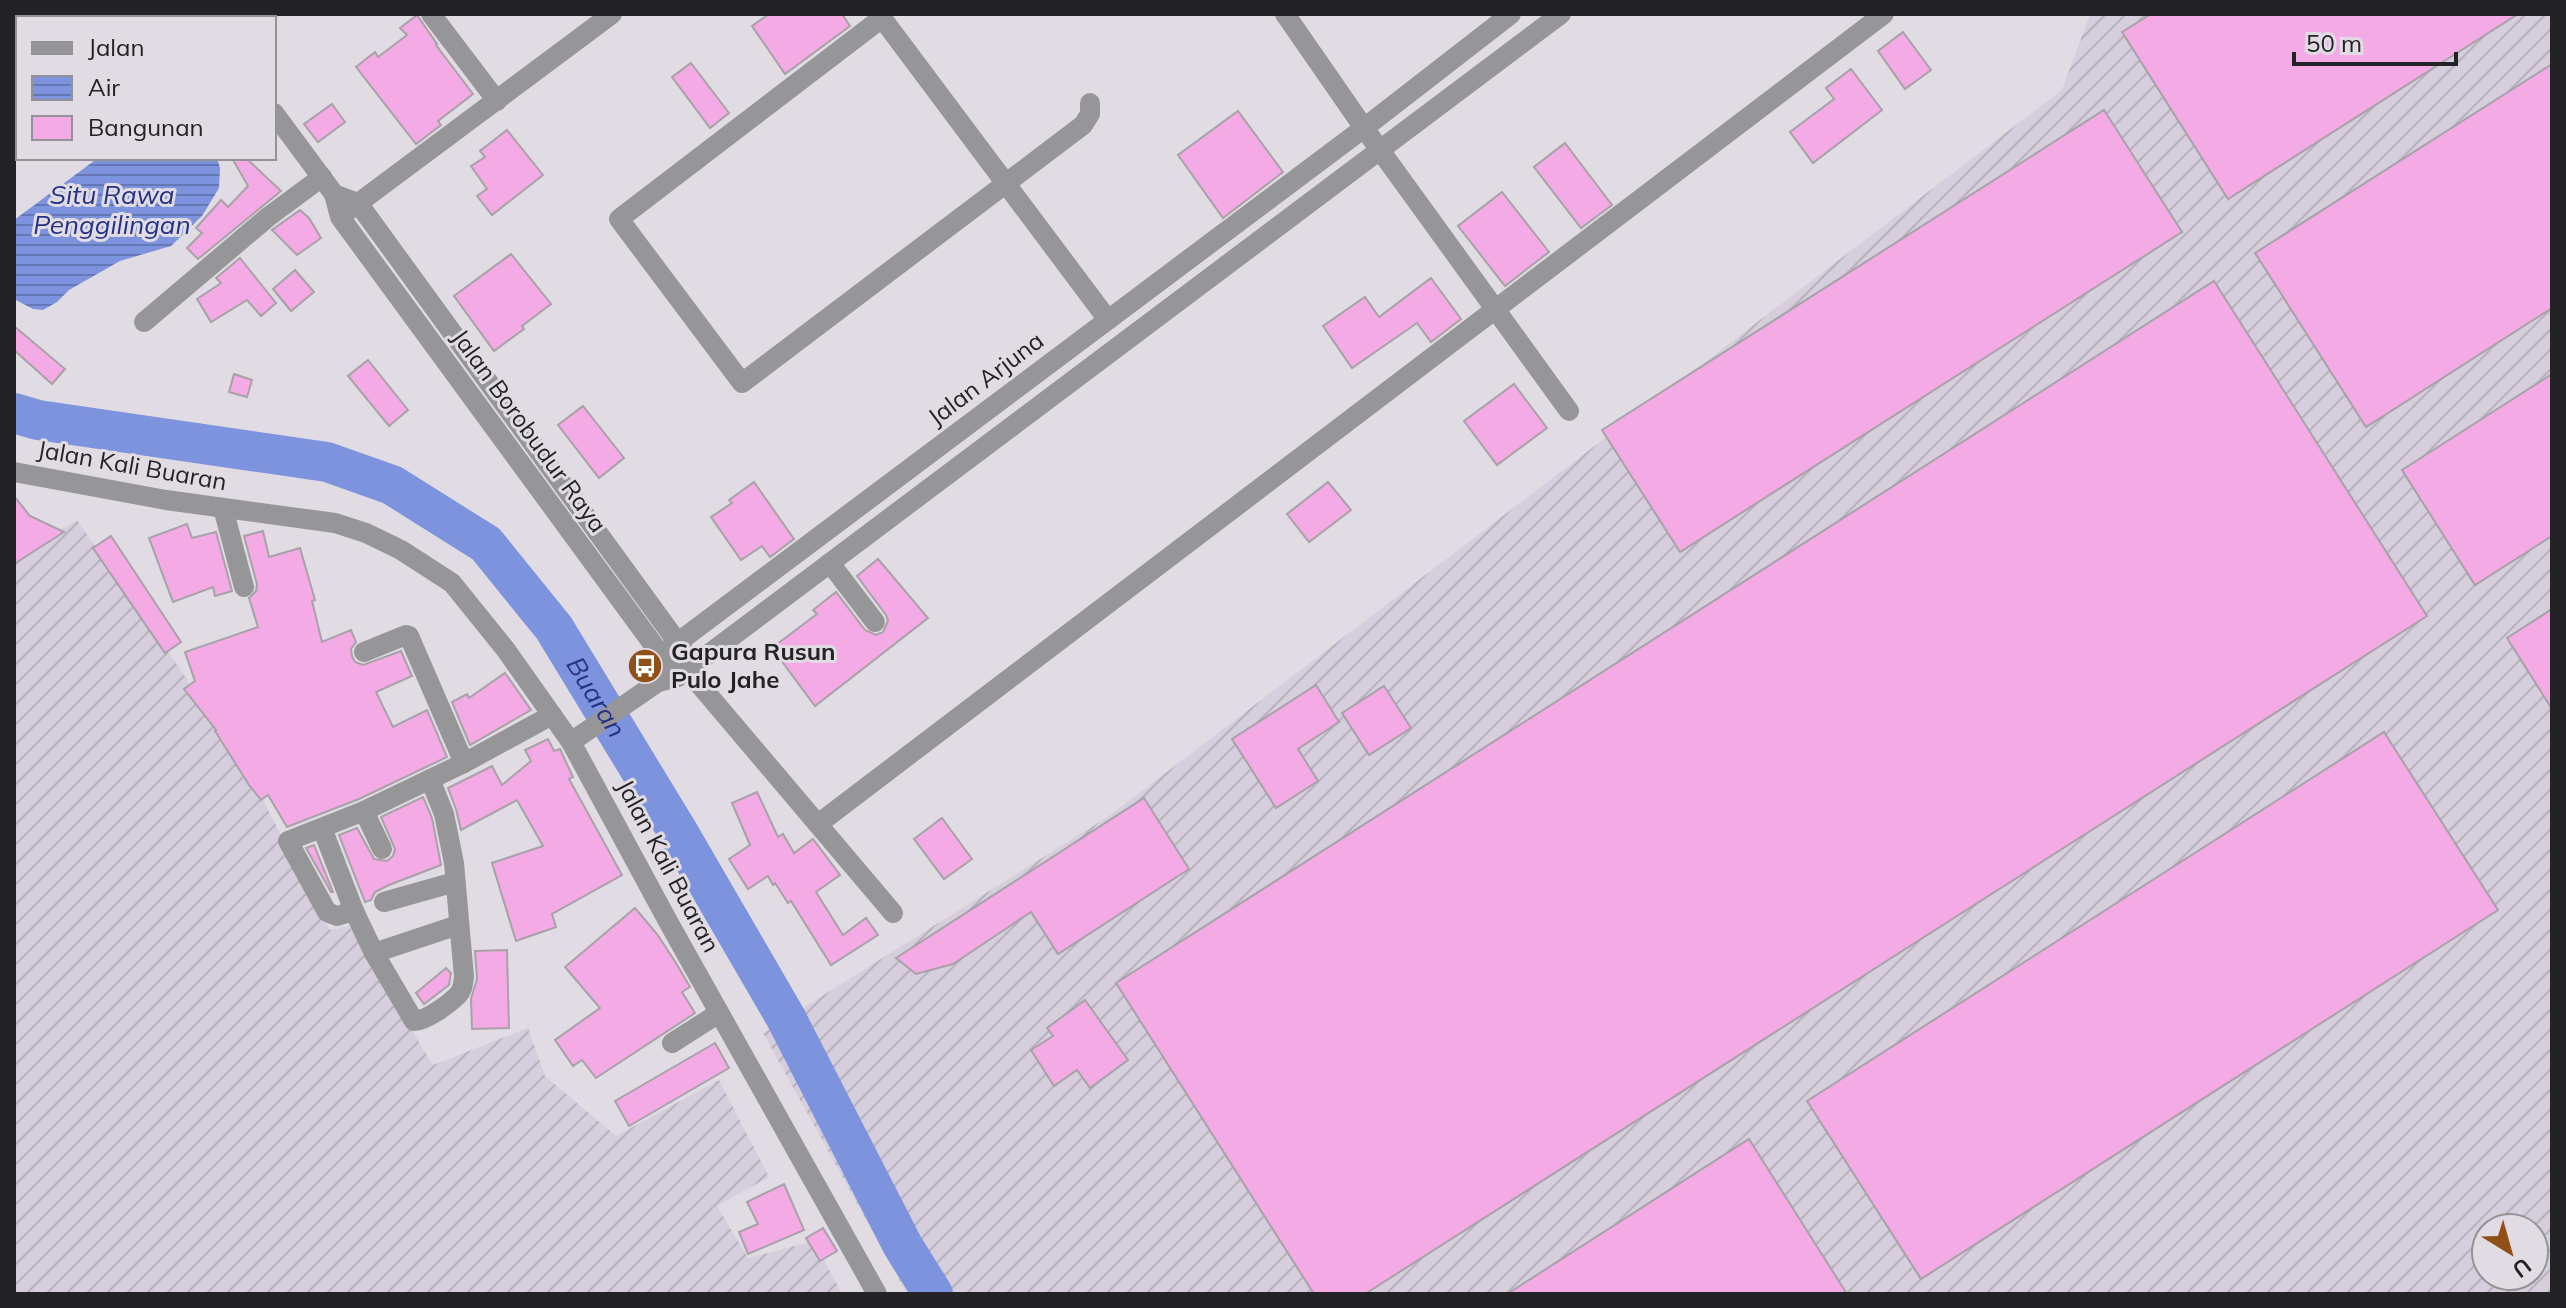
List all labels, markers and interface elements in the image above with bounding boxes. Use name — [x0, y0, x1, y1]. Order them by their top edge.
legend — [16, 16, 276, 160]
scale bar — [2294, 16, 2456, 66]
text: 50 m — [2306, 28, 2362, 58]
text: Jalan — [88, 32, 144, 62]
text: Air — [88, 72, 120, 102]
text: Bangunan — [88, 112, 204, 142]
water label: Situ Rawa Penggilingan — [33, 178, 191, 241]
street label: Jalan Borobudur Raya — [446, 323, 614, 538]
street label: Jalan Arjuna — [922, 325, 1049, 431]
street label: Jalan Kali Buaran — [35, 434, 229, 496]
place label: Gapura Rusun Pulo Jahe — [671, 636, 836, 694]
bus stop icon: Gapura Rusun Pulo Jahe — [626, 647, 664, 685]
water label: Buaran — [559, 651, 634, 743]
street label: Jalan Kali Buaran — [611, 774, 727, 957]
north arrow — [2470, 1212, 2550, 1292]
text: U — [2507, 1252, 2537, 1284]

